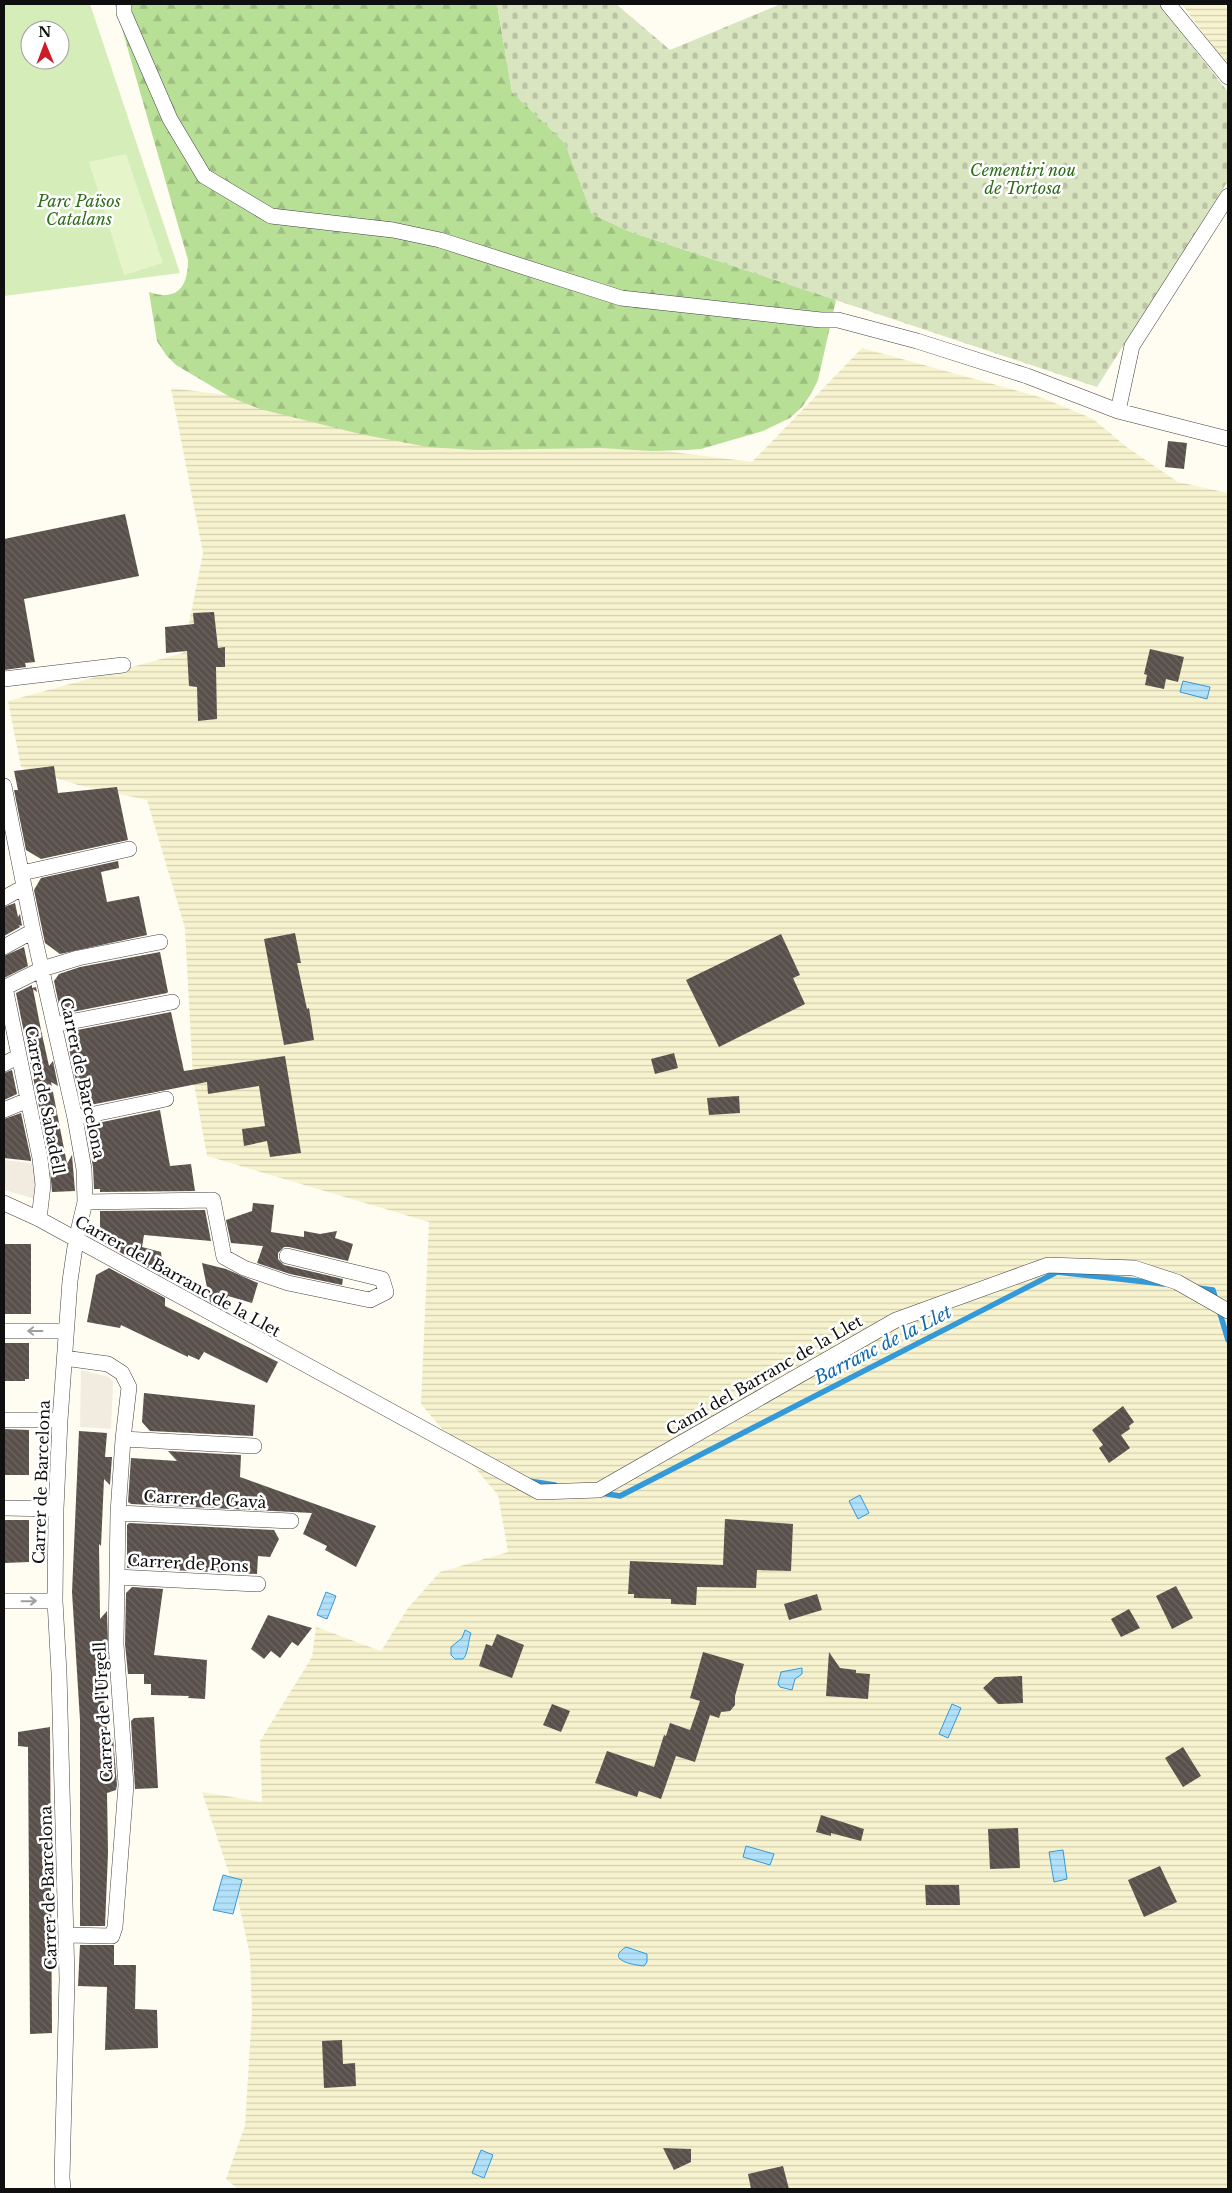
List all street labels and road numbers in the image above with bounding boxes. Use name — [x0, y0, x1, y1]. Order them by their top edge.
street label: Carrer de Barcelona — [56, 996, 110, 1161]
street label: Carrer de Sabadell — [21, 1024, 69, 1176]
street label: Carrer del Barranc de la Llet — [72, 1211, 284, 1341]
street label: Camí del Barranc de la Llet — [662, 1311, 866, 1439]
street label: Carrer de Barcelona — [28, 1399, 54, 1564]
street label: Carrer de Gavà — [143, 1486, 267, 1512]
street label: Carrer de Pons — [127, 1550, 249, 1576]
street label: Carrer de l'Urgell — [89, 1641, 117, 1783]
street label: Carrer de Barcelona — [35, 1805, 61, 1970]

